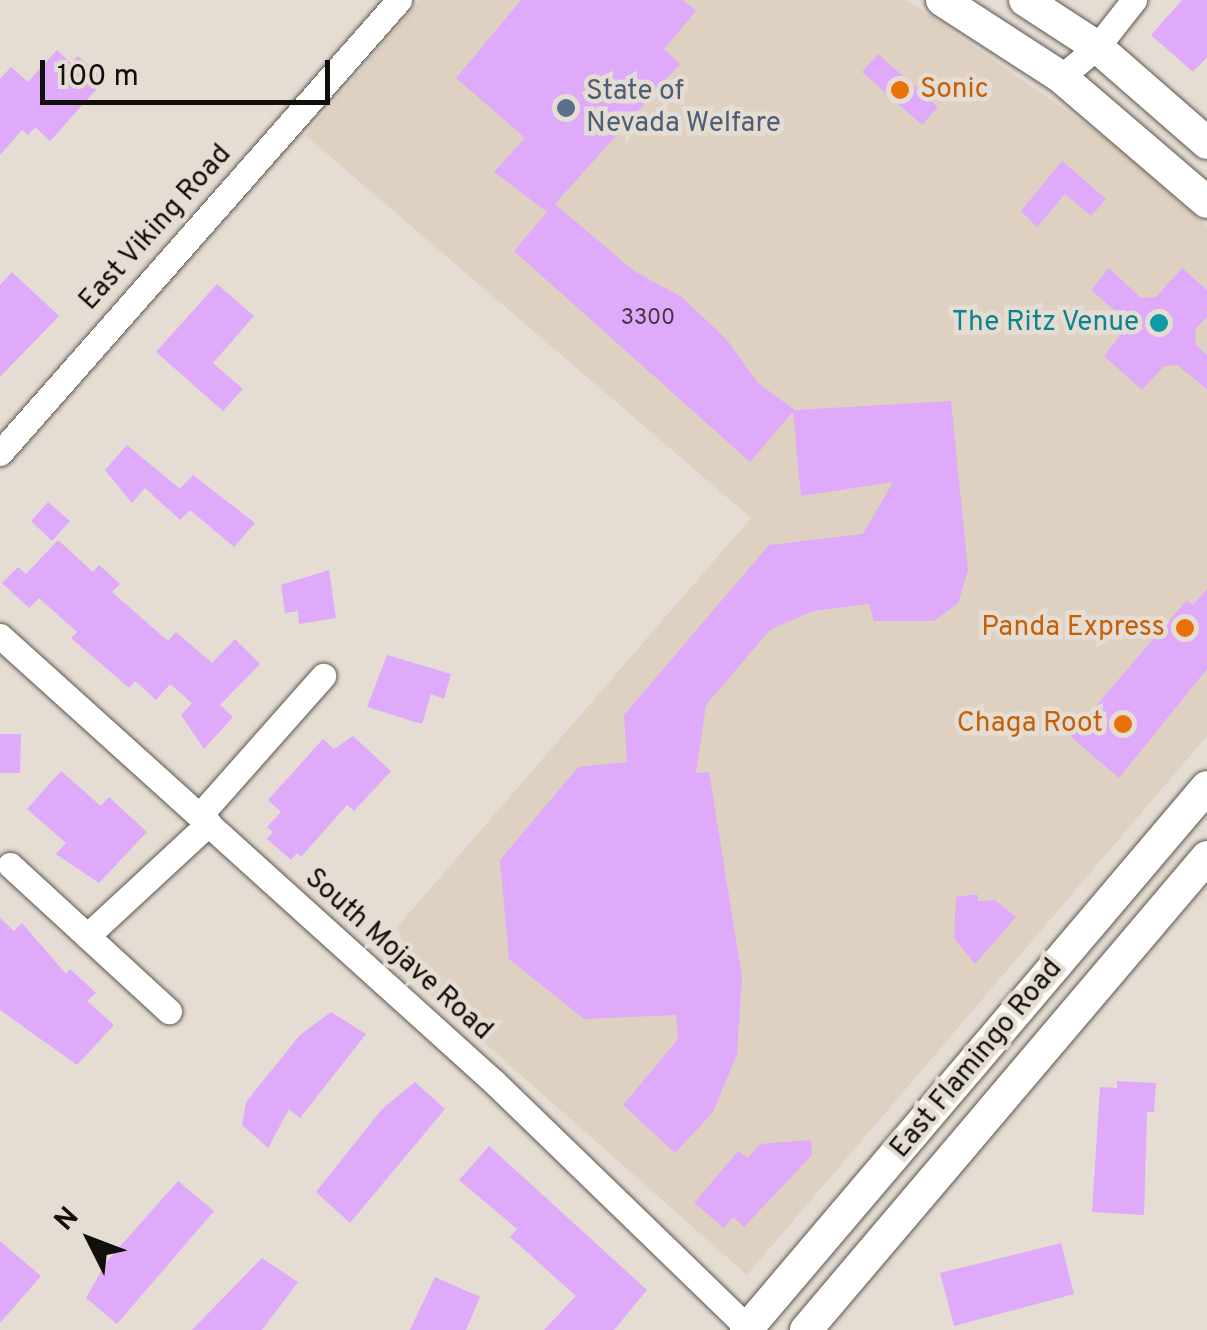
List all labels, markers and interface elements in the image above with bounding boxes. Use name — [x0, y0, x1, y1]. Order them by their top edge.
scale bar — [45, 40, 335, 102]
text: 100 m — [57, 59, 139, 96]
place label: Sonic — [920, 73, 989, 107]
place label: State of Nevada Welfare — [586, 75, 781, 141]
marker: Sonic — [889, 79, 911, 101]
marker: State of Nevada Welfare — [555, 97, 577, 119]
street label: East Viking Road — [73, 138, 239, 318]
house number: 3300 — [621, 306, 675, 332]
place label: The Ritz Venue — [951, 306, 1139, 340]
marker: The Ritz Venue — [1148, 312, 1170, 334]
place label: Panda Express — [981, 611, 1165, 645]
marker: Panda Express — [1174, 617, 1196, 639]
place label: Chaga Root — [957, 707, 1103, 741]
marker: Chaga Root — [1112, 713, 1134, 735]
street label: South Mojave Road — [297, 862, 499, 1048]
street label: East Flamingo Road — [884, 953, 1070, 1165]
north arrow — [40, 1190, 140, 1290]
text: N — [48, 1200, 88, 1239]

